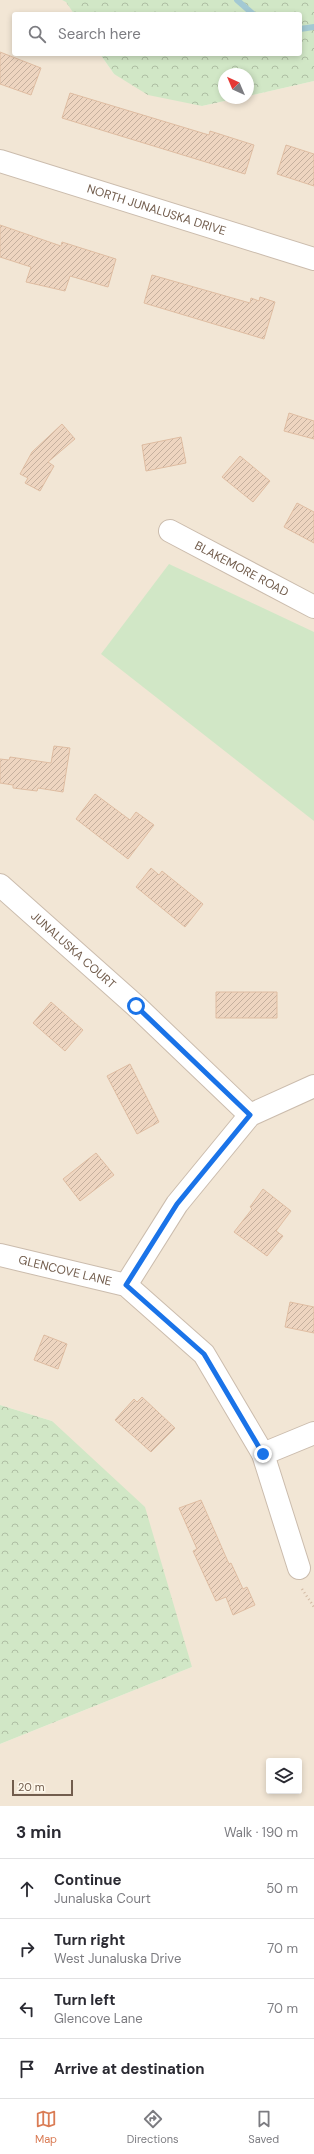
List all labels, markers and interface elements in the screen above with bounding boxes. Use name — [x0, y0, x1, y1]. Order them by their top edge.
search box — [12, 12, 302, 56]
icon: search — [26, 23, 48, 45]
text: Search here — [58, 24, 141, 44]
north arrow — [218, 68, 254, 104]
street label: NORTH JUNALUSKA DRIVE — [85, 181, 228, 239]
street label: BLAKEMORE ROAD — [192, 537, 291, 600]
street label: JUNALUSKA COURT — [27, 908, 119, 992]
route start — [127, 997, 145, 1015]
street label: GLENCOVE LANE — [17, 1252, 114, 1289]
route end — [254, 1445, 272, 1463]
map controls — [266, 1758, 302, 1794]
button: layers — [266, 1758, 302, 1794]
scale bar — [12, 1778, 73, 1797]
text: 20 m — [18, 1780, 44, 1794]
text: 3 min — [16, 1821, 61, 1843]
text: Walk · 190 m — [224, 1824, 298, 1841]
text: Continue — [54, 1870, 122, 1890]
icon: ahead — [16, 1878, 38, 1900]
text: 50 m — [266, 1880, 298, 1897]
text: Junaluska Court — [54, 1890, 151, 1907]
text: Turn right — [54, 1930, 125, 1950]
icon: right — [16, 1938, 38, 1960]
text: 70 m — [267, 1940, 298, 1957]
text: West Junaluska Drive — [54, 1950, 181, 1967]
text: Turn left — [54, 1990, 115, 2010]
icon: left — [16, 1998, 38, 2020]
text: 70 m — [267, 2000, 298, 2017]
text: Glencove Lane — [54, 2010, 143, 2027]
icon: arrive — [16, 2058, 38, 2080]
text: Arrive at destination — [54, 2059, 205, 2079]
tab: Map — [35, 2108, 57, 2146]
tab: Directions — [127, 2108, 179, 2146]
tab: Saved — [248, 2108, 279, 2146]

